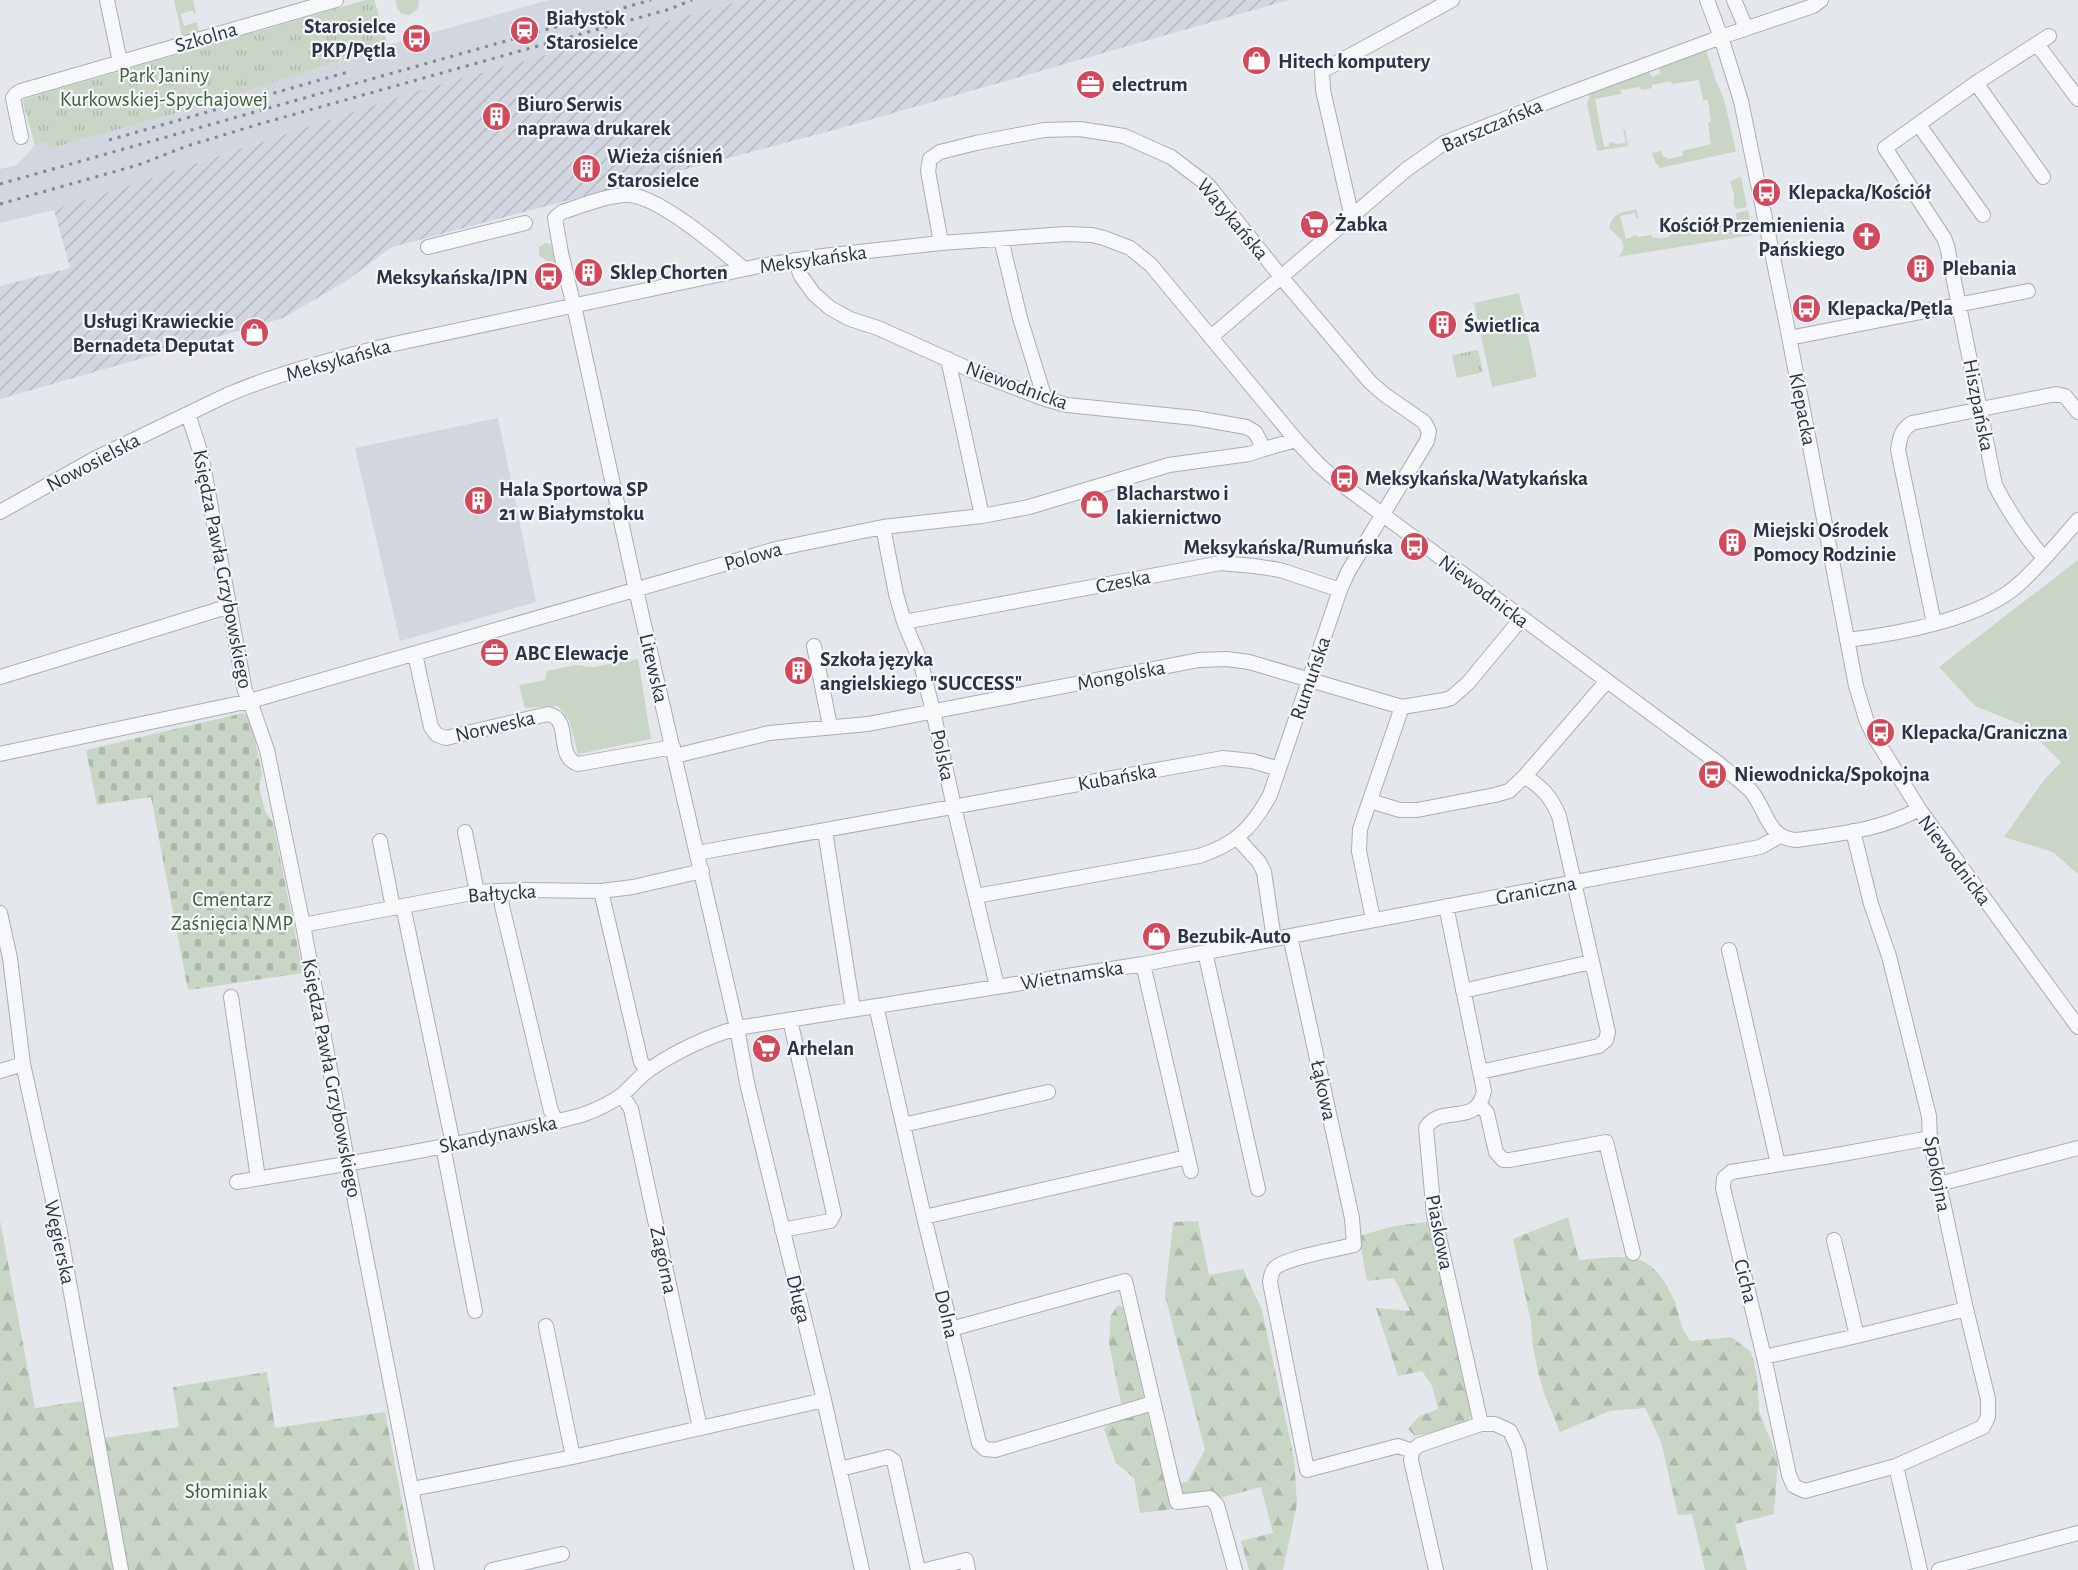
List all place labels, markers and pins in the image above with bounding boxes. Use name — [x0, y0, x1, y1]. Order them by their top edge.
place label: Białystok Starosielce — [546, 8, 638, 53]
station icon: Białystok Starosielce — [509, 14, 541, 46]
place label: Starosielce PKP/Pętla — [304, 16, 396, 61]
bus stop icon: Starosielce PKP/Pętla — [401, 22, 433, 54]
shop icon: Hitech komputery — [1241, 45, 1273, 77]
place label: Hitech komputery — [1278, 51, 1431, 72]
office icon: electrum — [1075, 68, 1107, 100]
place label: electrum — [1112, 74, 1188, 95]
place label: Biuro Serwis naprawa drukarek — [517, 94, 671, 139]
building icon: Biuro Serwis naprawa drukarek — [480, 100, 512, 132]
place label: Wieża ciśnień Starosielce — [607, 146, 723, 191]
building icon: Wieża ciśnień Starosielce — [570, 152, 602, 184]
bus stop icon: Klepacka/Kościół — [1751, 176, 1783, 208]
place label: Klepacka/Kościół — [1788, 182, 1932, 203]
supermarket icon: Żabka — [1298, 208, 1330, 240]
place label: Żabka — [1335, 213, 1388, 235]
place label: Kościół Przemienienia Pańskiego — [1659, 215, 1845, 260]
church icon: Kościół Przemienienia Pańskiego — [1850, 221, 1882, 253]
building icon: Plebania — [1905, 252, 1937, 284]
building icon: Sklep Chorten — [573, 256, 605, 288]
place label: Plebania — [1942, 258, 2017, 279]
bus stop icon: Meksykańska/IPN — [533, 261, 565, 293]
place label: Sklep Chorten — [610, 262, 728, 283]
place label: Meksykańska/IPN — [376, 267, 528, 288]
bus stop icon: Klepacka/Pętla — [1790, 292, 1822, 324]
place label: Klepacka/Pętla — [1827, 298, 1953, 319]
building icon: Świetlica — [1427, 309, 1459, 341]
place label: Usługi Krawieckie Bernadeta Deputat — [72, 311, 234, 356]
place label: Świetlica — [1464, 312, 1540, 336]
shop icon: Usługi Krawieckie Bernadeta Deputat — [239, 317, 271, 349]
bus stop icon: Meksykańska/Watykańska — [1328, 462, 1360, 494]
place label: Meksykańska/Watykańska — [1365, 468, 1588, 489]
place label: Hala Sportowa SP 21 w Białymstoku — [499, 479, 648, 524]
place label: Blacharstwo i lakiernictwo — [1116, 483, 1229, 528]
building icon: Hala Sportowa SP 21 w Białymstoku — [462, 485, 494, 517]
shop icon: Blacharstwo i lakiernictwo — [1079, 489, 1111, 521]
place label: Miejski Ośrodek Pomocy Rodzinie — [1753, 520, 1896, 565]
building icon: Miejski Ośrodek Pomocy Rodzinie — [1716, 526, 1748, 558]
bus stop icon: Meksykańska/Rumuńska — [1398, 531, 1430, 563]
place label: Meksykańska/Rumuńska — [1184, 537, 1393, 558]
office icon: ABC Elewacje — [478, 637, 510, 669]
place label: ABC Elewacje — [515, 643, 629, 664]
place label: Szkoła języka angielskiego "SUCCESS" — [820, 649, 1022, 694]
building icon: Szkoła języka angielskiego "SUCCESS" — [783, 655, 815, 687]
bus stop icon: Klepacka/Graniczna — [1864, 716, 1896, 748]
place label: Klepacka/Graniczna — [1901, 722, 2068, 743]
bus stop icon: Niewodnicka/Spokojna — [1697, 758, 1729, 790]
place label: Niewodnicka/Spokojna — [1734, 764, 1930, 785]
shop icon: Bezubik-Auto — [1140, 920, 1172, 952]
place label: Bezubik-Auto — [1177, 926, 1291, 947]
supermarket icon: Arhelan — [750, 1032, 782, 1064]
place label: Arhelan — [787, 1038, 854, 1059]

